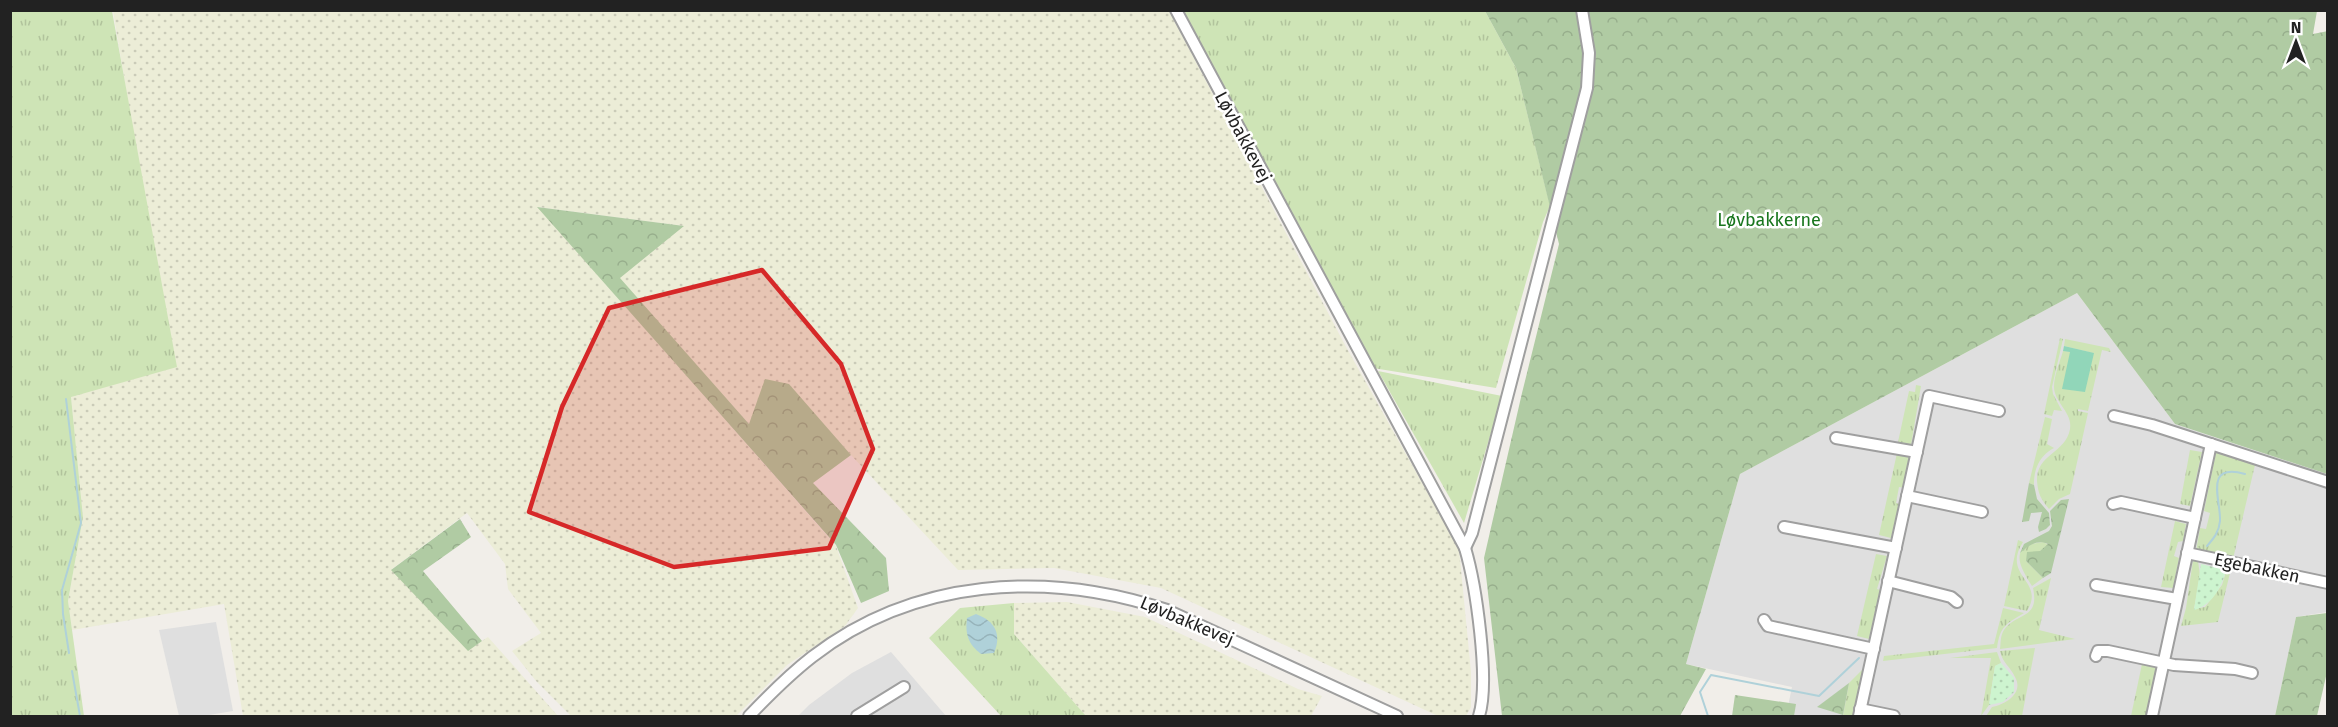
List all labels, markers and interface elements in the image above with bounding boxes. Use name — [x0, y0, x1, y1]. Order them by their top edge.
north arrow — [2266, 12, 2326, 72]
text: N — [2291, 18, 2301, 37]
street label: Løvbakkevej — [1210, 88, 1276, 186]
park label: Løvbakkerne — [1717, 209, 1821, 231]
street label: Egebakken — [2212, 548, 2302, 588]
street label: Løvbakkevej — [1137, 591, 1237, 651]

